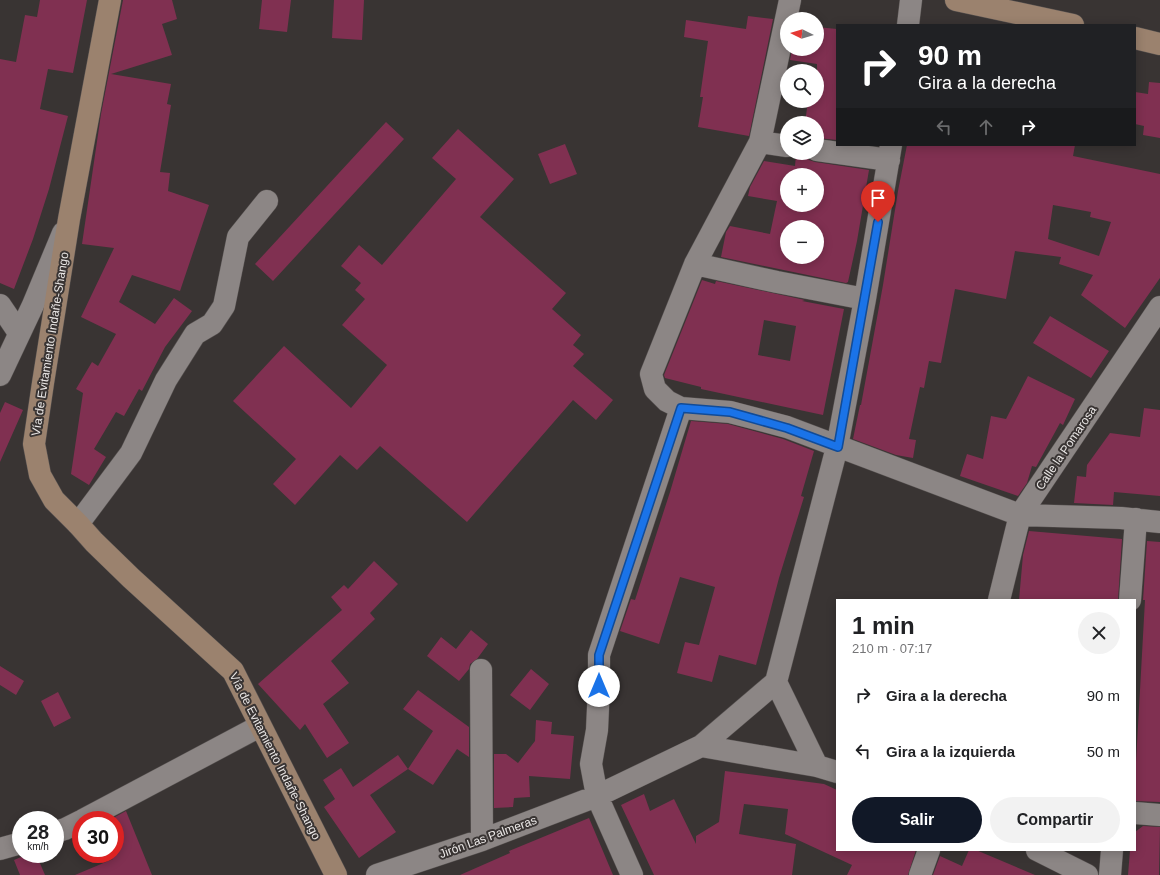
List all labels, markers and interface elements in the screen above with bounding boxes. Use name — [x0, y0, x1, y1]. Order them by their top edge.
north arrow — [780, 12, 824, 56]
map controls — [780, 12, 824, 264]
icon: right — [852, 40, 904, 92]
text: 90 m — [918, 40, 982, 71]
button: search — [780, 64, 824, 108]
text: Gira a la derecha — [918, 73, 1056, 93]
button: layers — [780, 116, 824, 160]
icon: left — [933, 116, 955, 138]
icon: ahead — [975, 116, 997, 138]
icon: right — [1017, 116, 1039, 138]
button: + — [780, 168, 824, 212]
pin — [861, 181, 895, 222]
icon: arrive — [867, 187, 889, 209]
button: − — [780, 220, 824, 264]
street label: Vía de Evitamiento Indañe-Shango — [29, 251, 72, 437]
street label: Calle la Pomarosa — [1033, 403, 1099, 493]
text: 1 min — [852, 612, 915, 639]
button: close — [1078, 612, 1120, 654]
text: 210 m · 07:17 — [852, 641, 932, 656]
position arrow — [578, 665, 620, 707]
street label: Vía de Evitamiento Indañe-Shango — [227, 670, 324, 842]
icon: right — [852, 684, 874, 706]
text: Gira a la derecha — [886, 687, 1007, 704]
text: 90 m — [1087, 687, 1120, 704]
icon: left — [852, 740, 874, 762]
text: Gira a la izquierda — [886, 743, 1015, 760]
text: 50 m — [1087, 743, 1120, 760]
button: Salir — [852, 797, 982, 843]
button: Compartir — [990, 797, 1120, 843]
speed limit sign: 30 — [72, 811, 124, 863]
street label: Jirón Las Palmeras — [437, 813, 539, 861]
text: 28 — [27, 821, 49, 843]
text: km/h — [27, 841, 49, 852]

